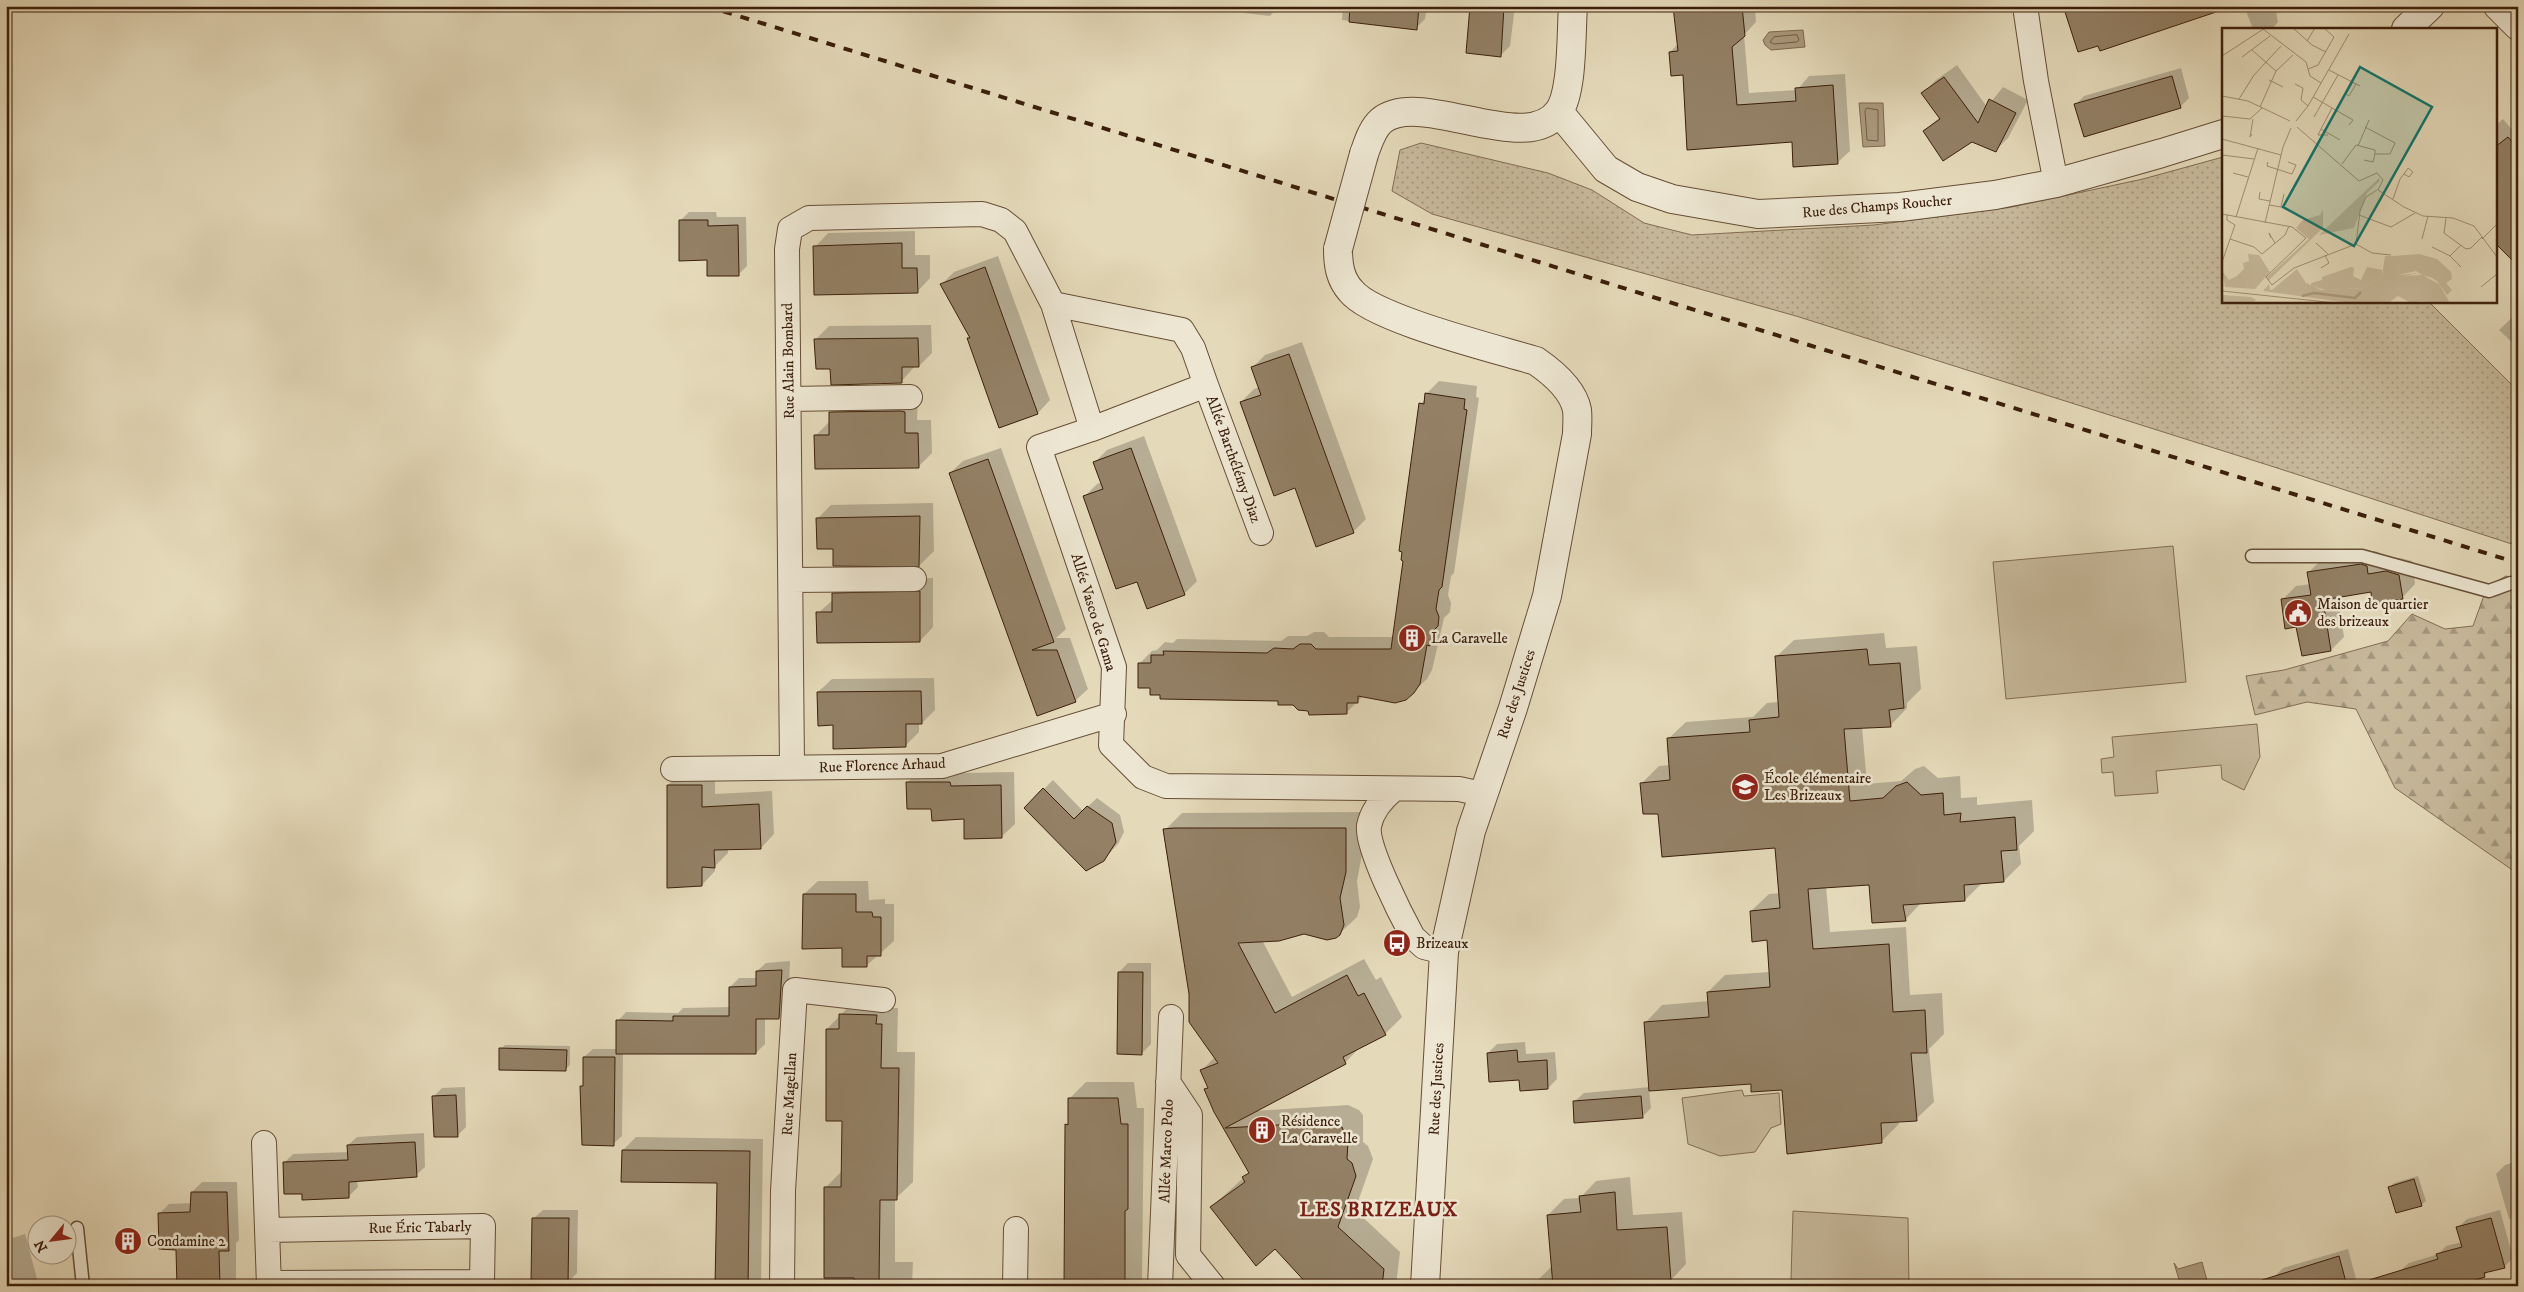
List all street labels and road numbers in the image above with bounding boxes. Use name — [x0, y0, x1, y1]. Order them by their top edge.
street label: Rue des Champs Roucher — [1801, 190, 1953, 223]
street label: Rue Alain Bombard — [778, 302, 799, 419]
street label: Allée Barthélémy Diaz — [1202, 393, 1266, 526]
street label: Allée Vasco de Gama — [1067, 551, 1121, 674]
street label: Rue des Justices — [1493, 647, 1540, 741]
street label: Rue Florence Arhaud — [818, 754, 946, 777]
street label: Rue des Justices — [1425, 1042, 1448, 1136]
street label: Rue Magellan — [778, 1052, 801, 1136]
street label: Allée Marco Polo — [1155, 1099, 1178, 1203]
street label: Rue Éric Tabarly — [368, 1217, 473, 1238]

